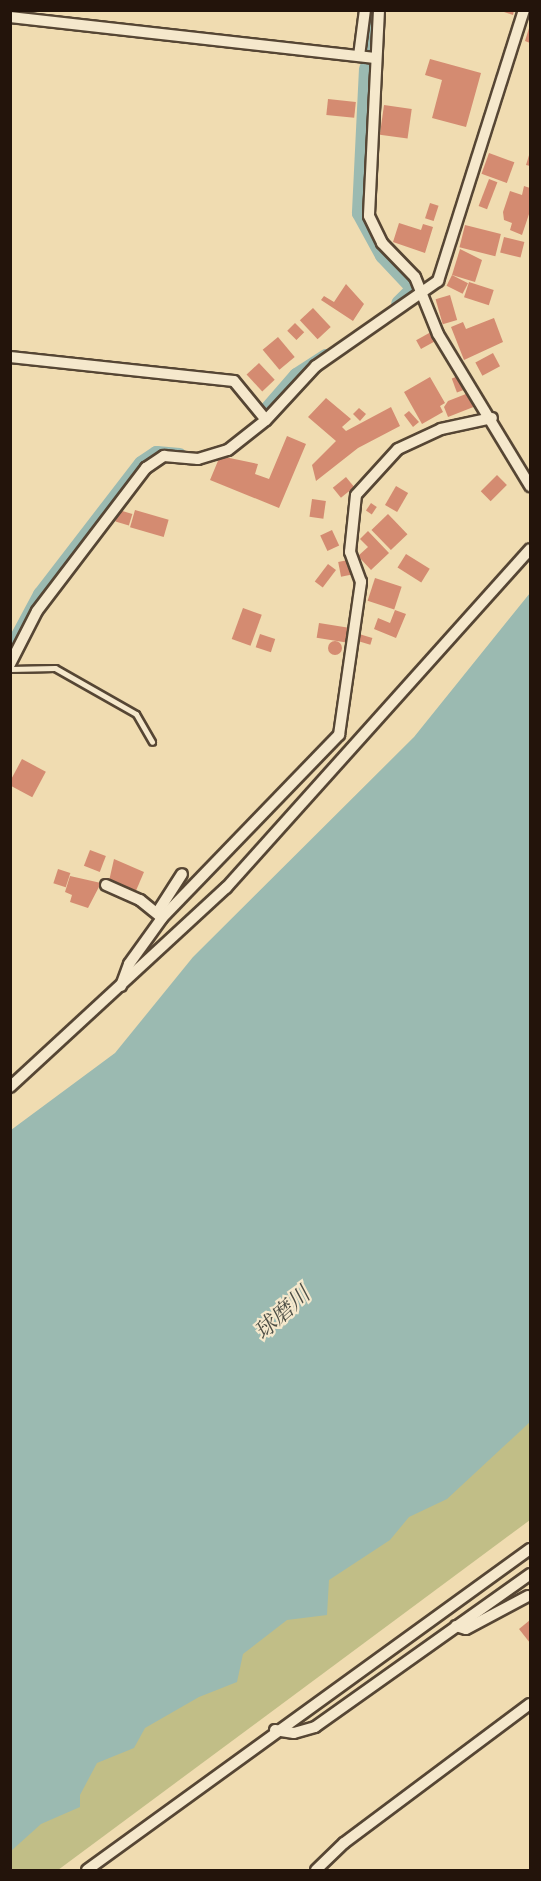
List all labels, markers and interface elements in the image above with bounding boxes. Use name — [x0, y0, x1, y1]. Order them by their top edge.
water label: 球磨川 — [249, 1281, 315, 1345]

